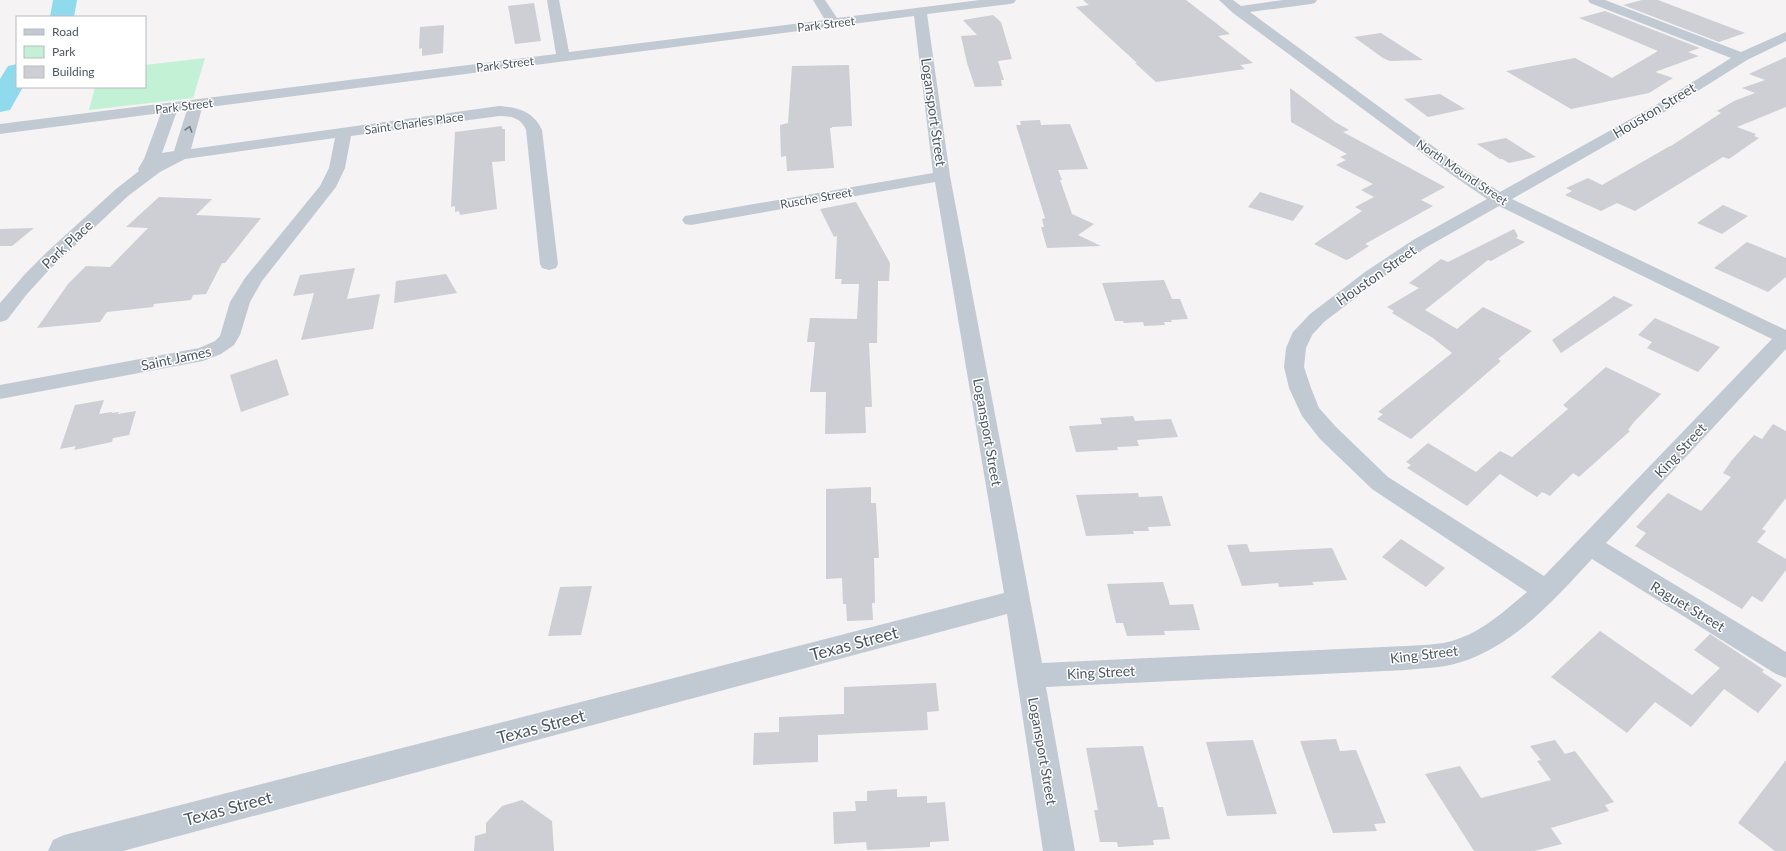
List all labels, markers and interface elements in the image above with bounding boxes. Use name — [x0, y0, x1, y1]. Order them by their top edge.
street label: Park Street — [796, 13, 856, 35]
legend — [16, 16, 146, 88]
text: Road — [52, 24, 79, 39]
text: Park — [52, 44, 76, 59]
street label: Park Street — [475, 53, 535, 75]
street label: Logansport Street — [918, 57, 950, 167]
text: Building — [52, 64, 95, 79]
street label: Houston Street — [1610, 79, 1698, 141]
street label: Park Street — [154, 95, 214, 117]
street label: Saint Charles Place — [364, 109, 464, 137]
one-way arrow — [184, 126, 193, 133]
street label: North Mound Street — [1414, 136, 1511, 208]
street label: Rusche Street — [779, 184, 854, 212]
street label: Park Place — [38, 216, 96, 272]
street label: Houston Street — [1333, 241, 1419, 309]
street label: Saint James — [139, 342, 213, 374]
street label: Logansport Street — [970, 377, 1006, 487]
street label: King Street — [1651, 419, 1709, 481]
street label: Raguet Street — [1648, 577, 1728, 635]
street label: Texas Street — [808, 621, 900, 665]
street label: King Street — [1389, 641, 1459, 667]
street label: King Street — [1067, 662, 1135, 682]
street label: Logansport Street — [1025, 696, 1061, 806]
street label: Texas Street — [495, 704, 587, 748]
street label: Texas Street — [182, 786, 274, 830]

